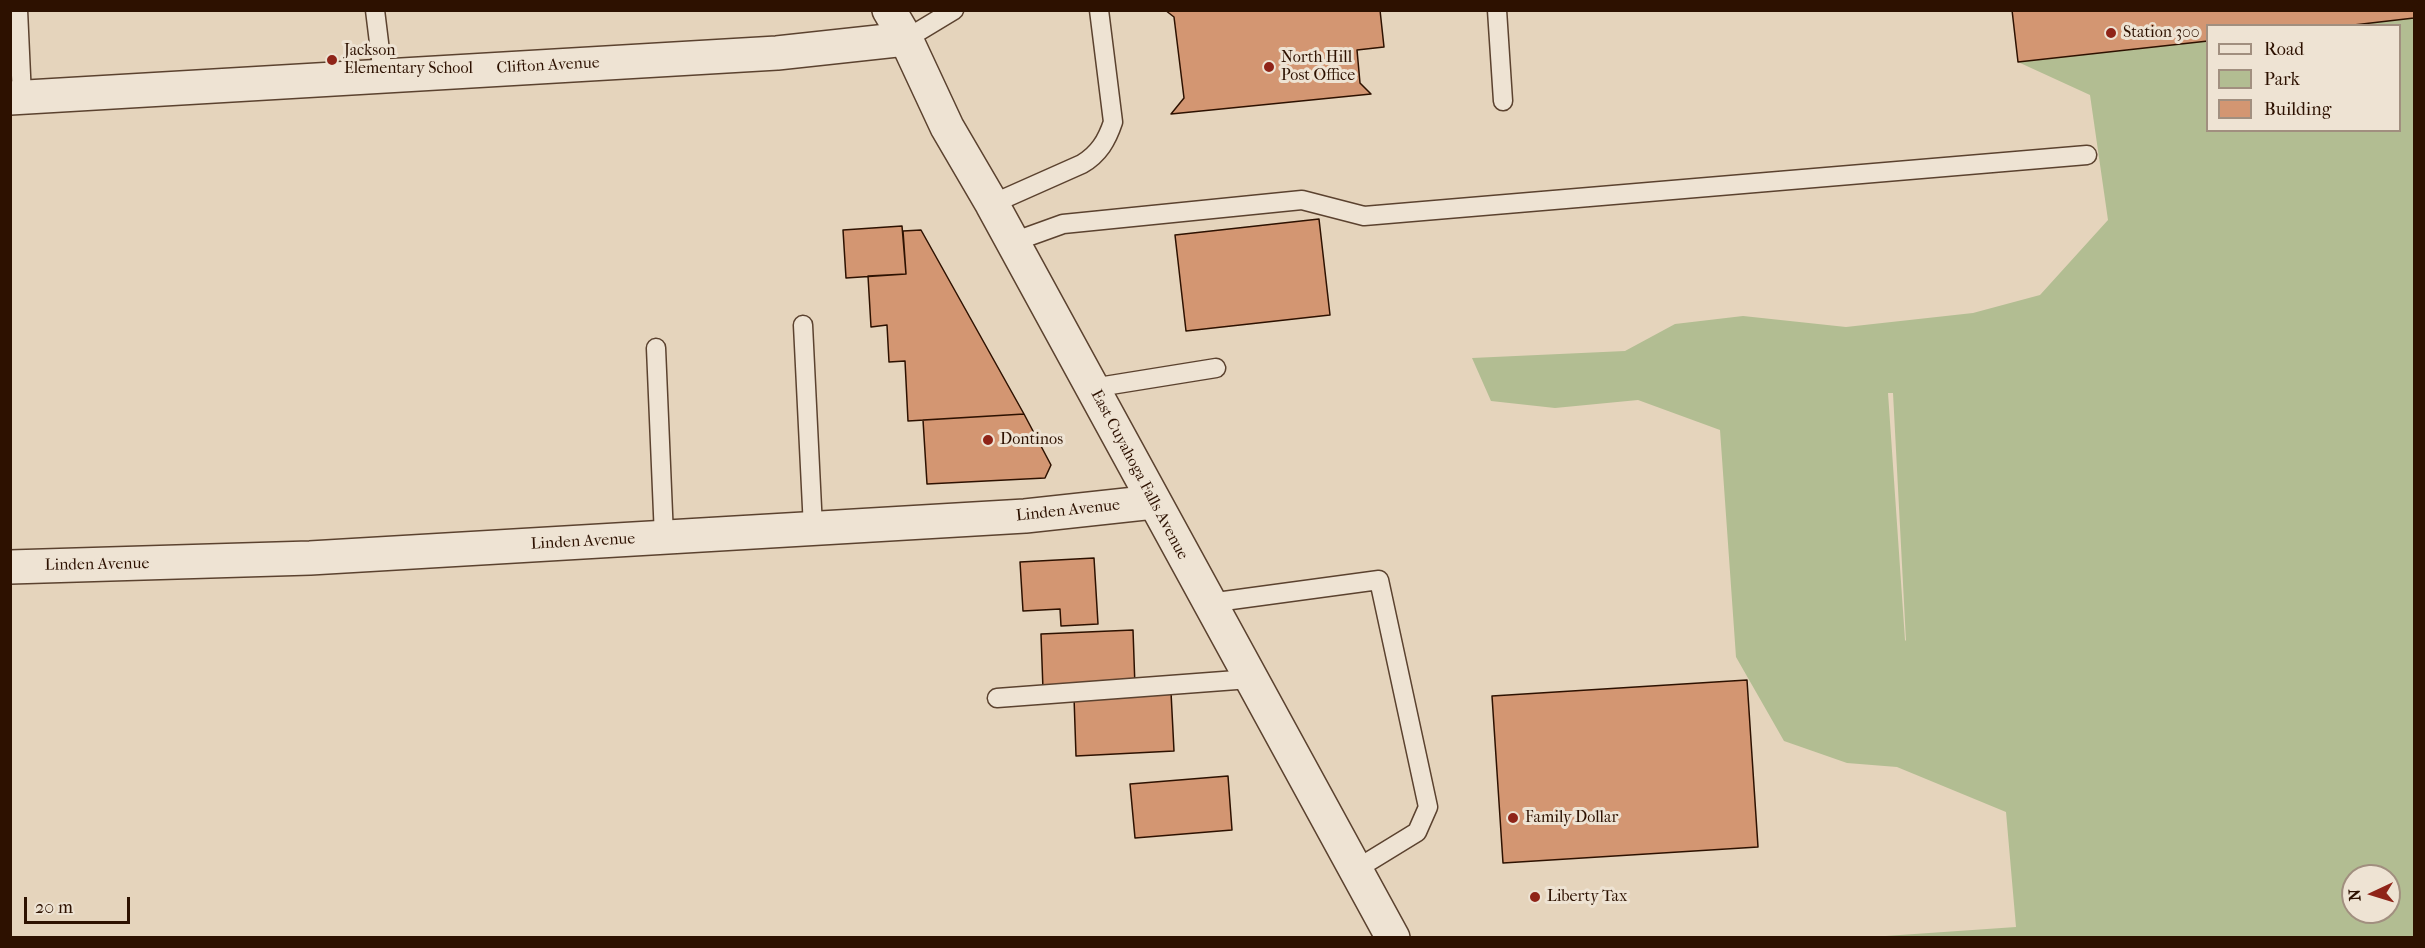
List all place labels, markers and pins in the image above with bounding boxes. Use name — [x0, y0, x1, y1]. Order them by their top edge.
place label: Station 300 — [2123, 23, 2200, 43]
marker: Station 300 — [2104, 26, 2118, 40]
place label: Jackson Elementary School — [344, 41, 473, 79]
place label: North Hill Post Office — [1281, 48, 1355, 86]
marker: Jackson Elementary School — [325, 53, 339, 67]
marker: North Hill Post Office — [1262, 60, 1276, 74]
place label: Dontinos — [1000, 430, 1063, 450]
marker: Dontinos — [981, 433, 995, 447]
place label: Family Dollar — [1525, 808, 1618, 828]
marker: Family Dollar — [1506, 811, 1520, 825]
place label: Liberty Tax — [1547, 887, 1627, 907]
marker: Liberty Tax — [1528, 890, 1542, 904]

